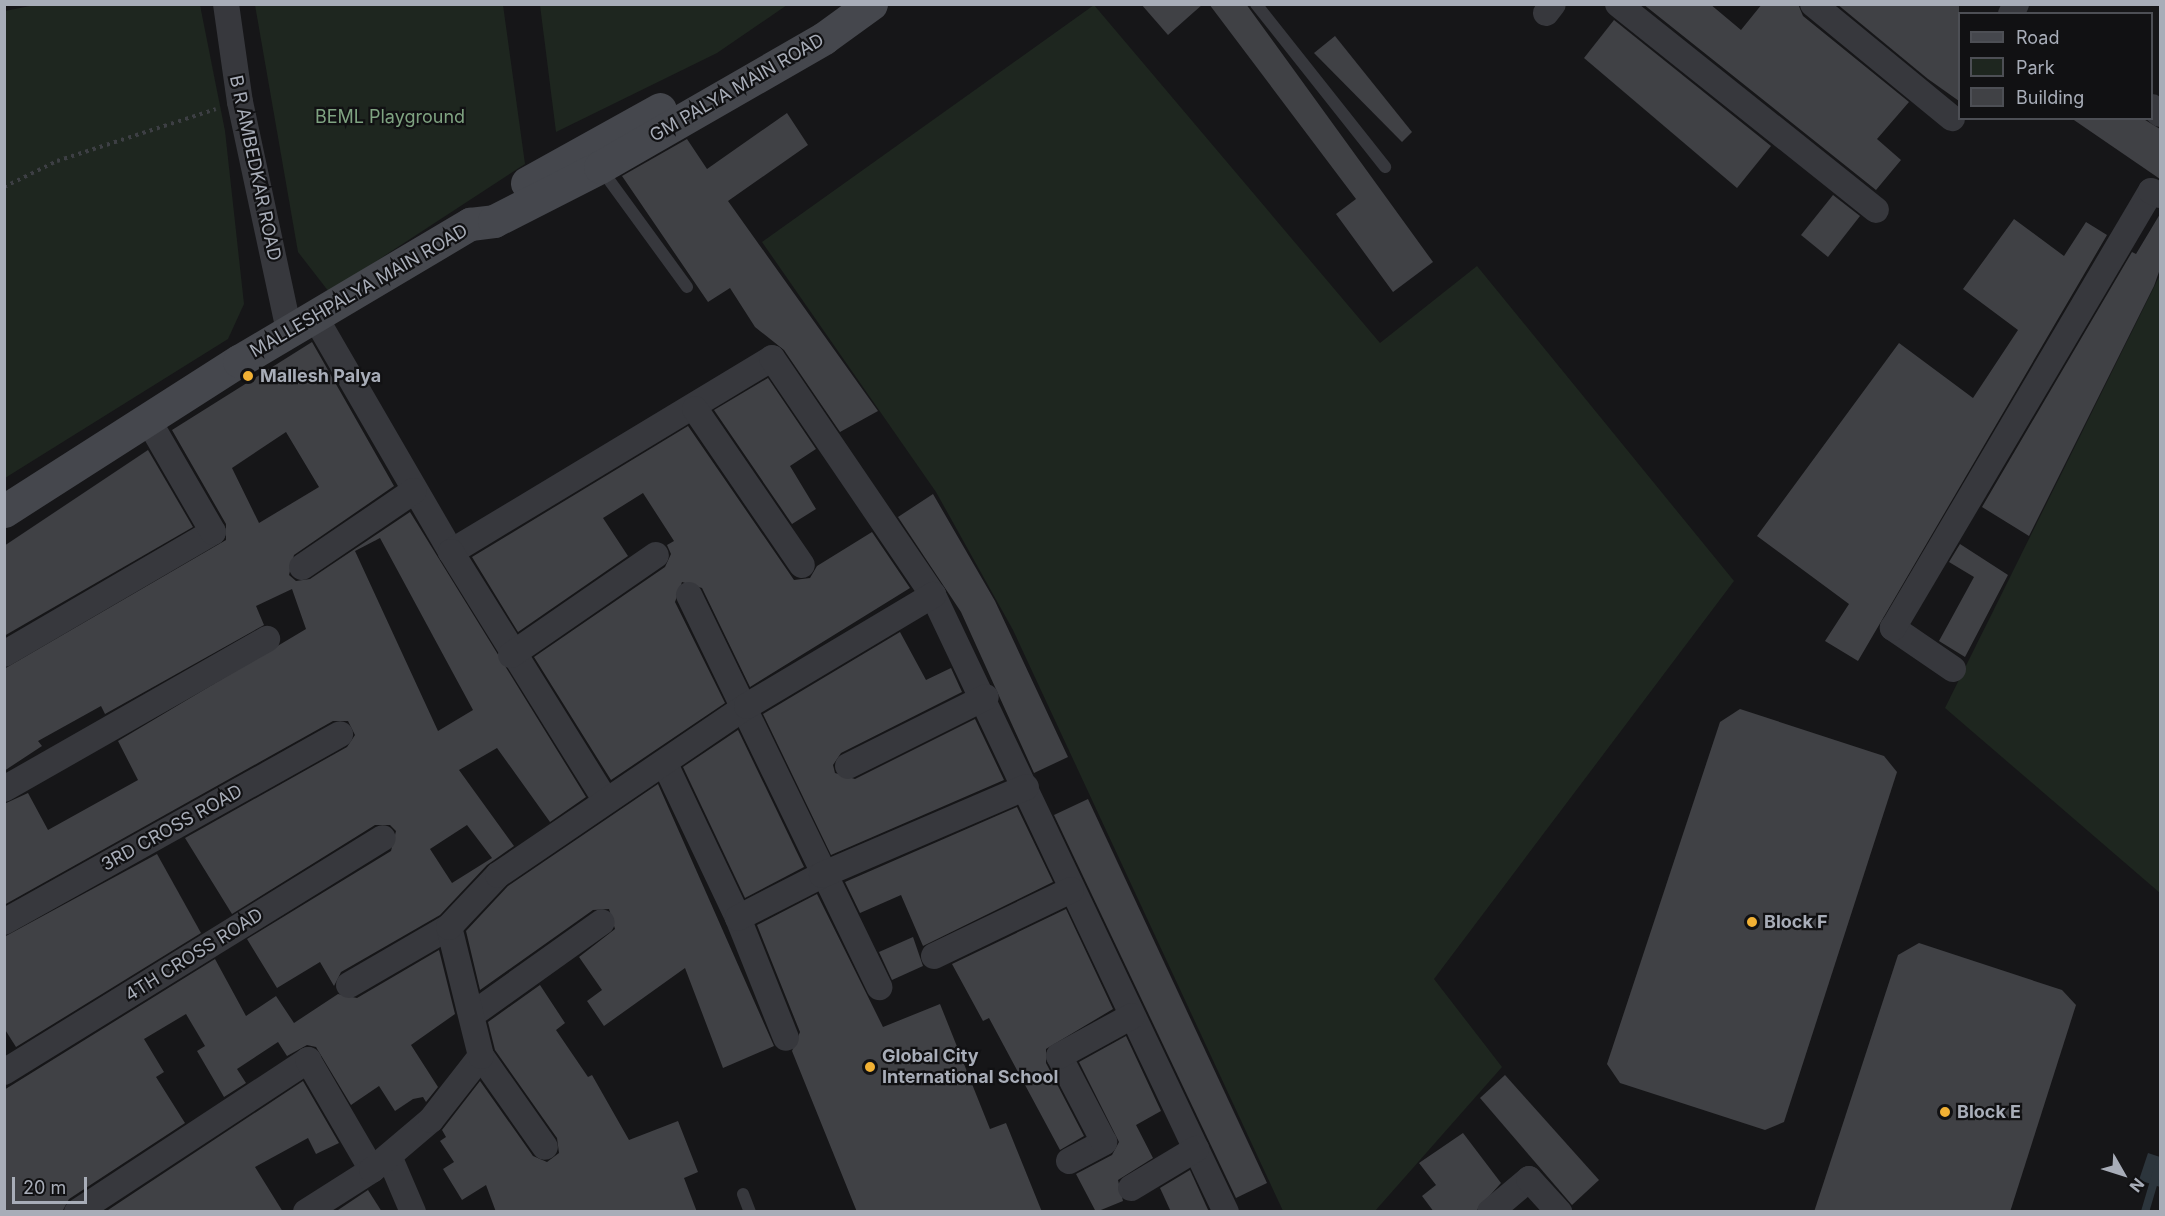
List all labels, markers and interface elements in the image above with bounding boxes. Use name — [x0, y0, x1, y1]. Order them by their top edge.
legend — [1958, 12, 2153, 120]
text: Road — [2016, 27, 2059, 48]
street label: GM PALYA MAIN ROAD — [646, 29, 828, 147]
text: Park — [2016, 57, 2055, 78]
street label: B R AMBEDKAR ROAD — [225, 73, 285, 263]
text: Building — [2016, 87, 2084, 108]
park label: BEML Playground — [315, 106, 465, 128]
street label: MALLESHPALYA MAIN ROAD — [246, 220, 472, 362]
place label: Mallesh Palya — [260, 365, 381, 387]
marker: Mallesh Palya — [241, 369, 255, 383]
street label: 3RD CROSS ROAD — [98, 780, 246, 876]
street label: 4TH CROSS ROAD — [121, 904, 267, 1006]
place label: Block F — [1764, 911, 1828, 933]
marker: Block F — [1745, 915, 1759, 929]
place label: Global City International School — [882, 1046, 1058, 1088]
marker: Global City International School — [863, 1060, 877, 1074]
place label: Block E — [1957, 1101, 2021, 1123]
marker: Block E — [1938, 1105, 1952, 1119]
north arrow — [2093, 1144, 2153, 1204]
scale bar — [15, 1165, 90, 1203]
text: N — [2125, 1174, 2149, 1196]
text: 20 m — [23, 1177, 66, 1198]

